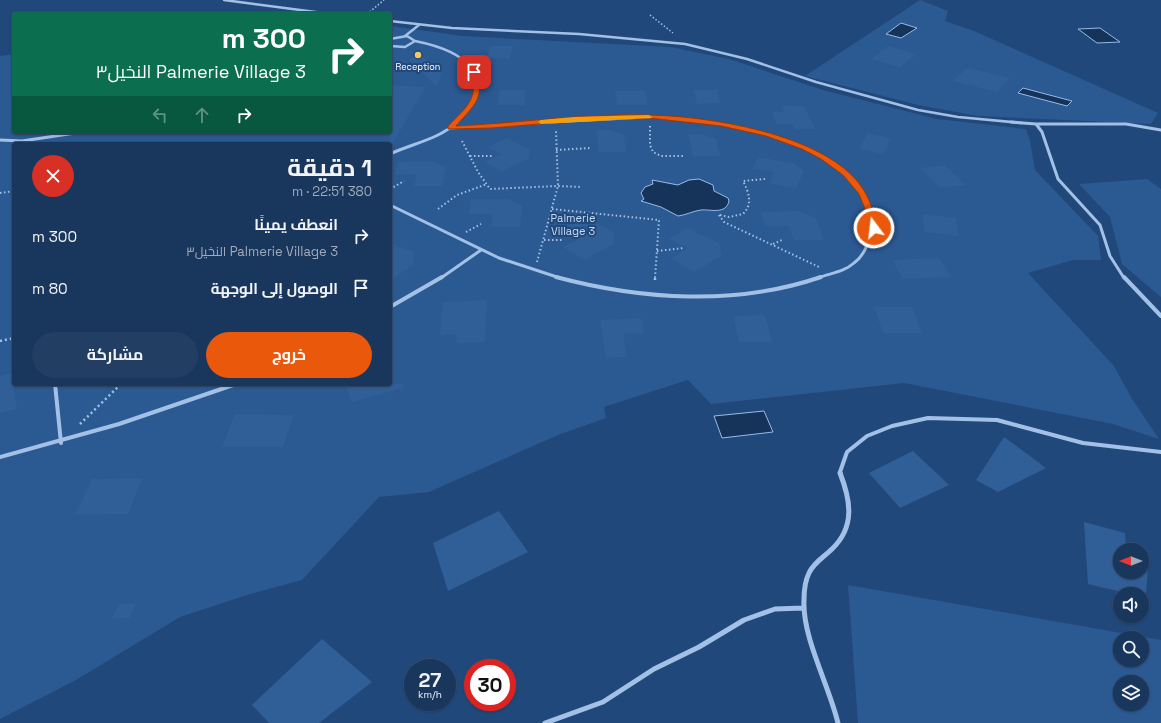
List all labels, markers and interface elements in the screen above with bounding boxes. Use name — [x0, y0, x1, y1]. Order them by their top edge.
text: 300 m — [222, 20, 306, 56]
icon: right — [320, 28, 372, 80]
marker: Reception — [413, 50, 423, 60]
pin — [457, 55, 491, 89]
text: Palmerie Village 3 النخيل٣ — [95, 60, 306, 83]
place label: Reception — [396, 61, 440, 73]
icon: arrive — [463, 61, 485, 83]
icon: left — [149, 104, 171, 126]
icon: ahead — [191, 104, 213, 126]
icon: right — [233, 104, 255, 126]
text: 1 دقيقة — [287, 152, 372, 183]
button: close — [32, 155, 74, 197]
text: 380 m · 22:51 — [292, 183, 372, 200]
position arrow — [853, 207, 895, 249]
park label: Palmerie Village 3 — [551, 211, 595, 238]
text: انعطف يمينًا — [254, 215, 338, 234]
icon: right — [350, 225, 372, 247]
text: 300 m — [32, 227, 77, 246]
text: Palmerie Village 3 النخيل٣ — [186, 243, 338, 260]
icon: arrive — [350, 277, 372, 299]
text: 80 m — [32, 279, 68, 298]
text: الوصول إلى الوجهة — [211, 279, 338, 298]
button: مشاركة — [32, 332, 198, 378]
button: خروج — [206, 332, 372, 378]
north arrow — [1113, 543, 1149, 579]
map controls — [1113, 543, 1149, 711]
button: sound — [1113, 587, 1149, 623]
button: search — [1113, 631, 1149, 667]
speed limit sign: 30 — [464, 659, 516, 711]
text: 27 — [419, 667, 441, 693]
button: layers — [1113, 675, 1149, 711]
text: km/h — [418, 688, 442, 701]

